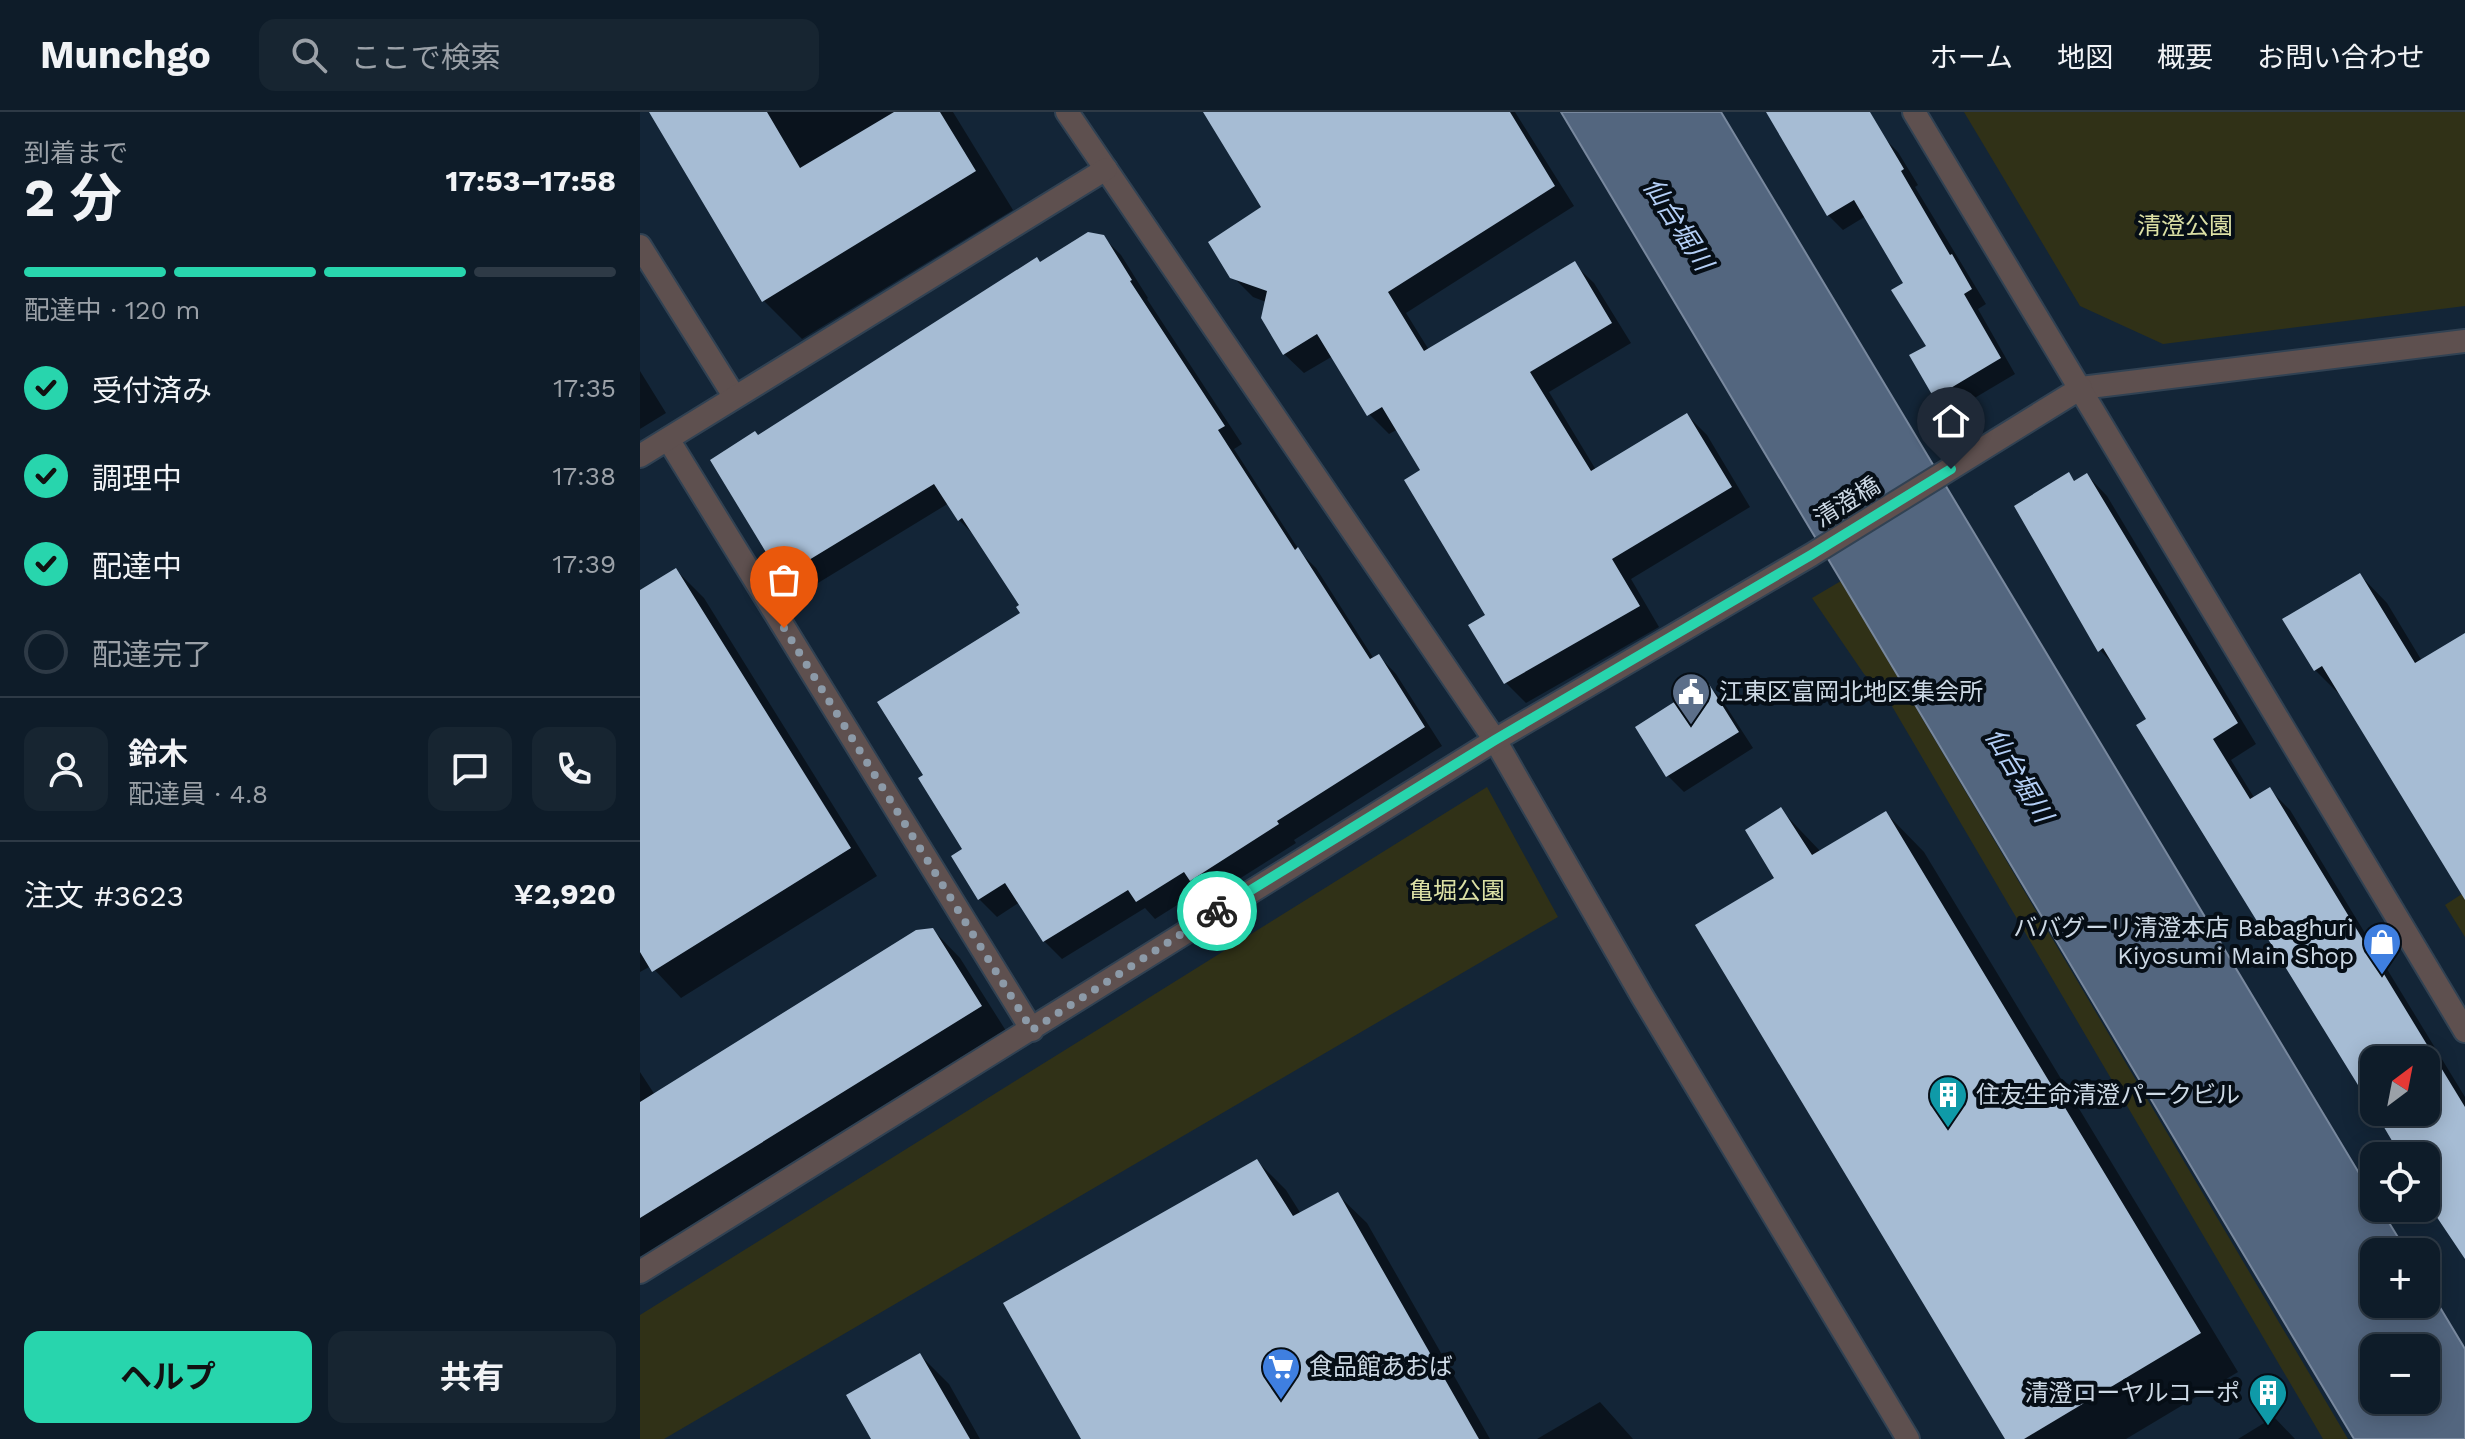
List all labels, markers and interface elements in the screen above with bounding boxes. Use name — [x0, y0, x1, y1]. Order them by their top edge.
search box — [259, 19, 819, 91]
text: Munchgo — [40, 33, 211, 77]
icon: search — [287, 33, 331, 77]
text: ここで検索 — [351, 40, 501, 75]
text: ホーム — [1930, 41, 2013, 74]
text: 地図 — [2057, 41, 2113, 74]
text: 概要 — [2157, 41, 2213, 74]
text: お問い合わせ — [2257, 41, 2425, 74]
text: 到着まで — [24, 138, 128, 168]
text: 17:53–17:58 — [445, 163, 616, 198]
text: 2 分 — [24, 168, 122, 229]
water label: 仙台堀川 — [1637, 172, 1721, 278]
park label: 清澄公園 — [2137, 212, 2233, 240]
text: 配達中 · 120 m — [24, 295, 200, 325]
icon: check — [24, 366, 68, 410]
text: 受付済み — [92, 373, 212, 408]
text: 17:35 — [553, 373, 616, 403]
pin — [1917, 387, 1985, 469]
icon: home — [1929, 399, 1973, 443]
icon: check — [24, 454, 68, 498]
text: 調理中 — [92, 461, 182, 496]
text: 17:38 — [552, 461, 616, 491]
street label: 清澄橋 — [1809, 471, 1885, 533]
icon: check — [24, 542, 68, 586]
pin — [750, 546, 818, 628]
text: 配達中 — [92, 549, 182, 584]
text: 17:39 — [552, 549, 616, 579]
icon: bag — [762, 558, 806, 602]
text: 配達完了 — [92, 637, 212, 672]
public building icon: 江東区富岡北地区集会所 — [1670, 671, 1712, 726]
place label: 江東区富岡北地区集会所 — [1719, 678, 1983, 706]
water label: 仙台堀川 — [1979, 723, 2060, 830]
button: person — [24, 727, 108, 811]
button: chat — [428, 727, 512, 811]
button: phone — [532, 727, 616, 811]
text: 鈴木 — [128, 736, 188, 771]
text: 配達員 · 4.8 — [128, 779, 268, 809]
courier — [1177, 871, 1257, 951]
text: ¥2,920 — [514, 876, 616, 911]
park label: 亀堀公園 — [1409, 877, 1505, 905]
text: 注文 #3623 — [24, 878, 184, 913]
icon: bike — [1195, 889, 1239, 933]
place label: ババグーリ清澄本店 Babaghuri Kiyosumi Main Shop — [2013, 914, 2354, 970]
shop icon: ババグーリ清澄本店 Babaghuri Kiyosumi Main Shop — [2361, 921, 2403, 976]
north arrow — [2360, 1046, 2440, 1126]
map controls — [2360, 1046, 2440, 1414]
building icon: 住友生命清澄パークビル — [1927, 1074, 1969, 1129]
place label: 住友生命清澄パークビル — [1976, 1081, 2240, 1109]
button: locate — [2360, 1142, 2440, 1222]
button: + — [2360, 1238, 2440, 1318]
button: ヘルプ — [24, 1331, 312, 1423]
button: 共有 — [328, 1331, 616, 1423]
button: − — [2360, 1334, 2440, 1414]
supermarket icon: 食品館あおば — [1260, 1346, 1302, 1401]
place label: 食品館あおば — [1309, 1353, 1453, 1381]
building icon: 清澄ローヤルコーポ — [2247, 1372, 2289, 1427]
place label: 清澄ローヤルコーポ — [2024, 1379, 2240, 1407]

